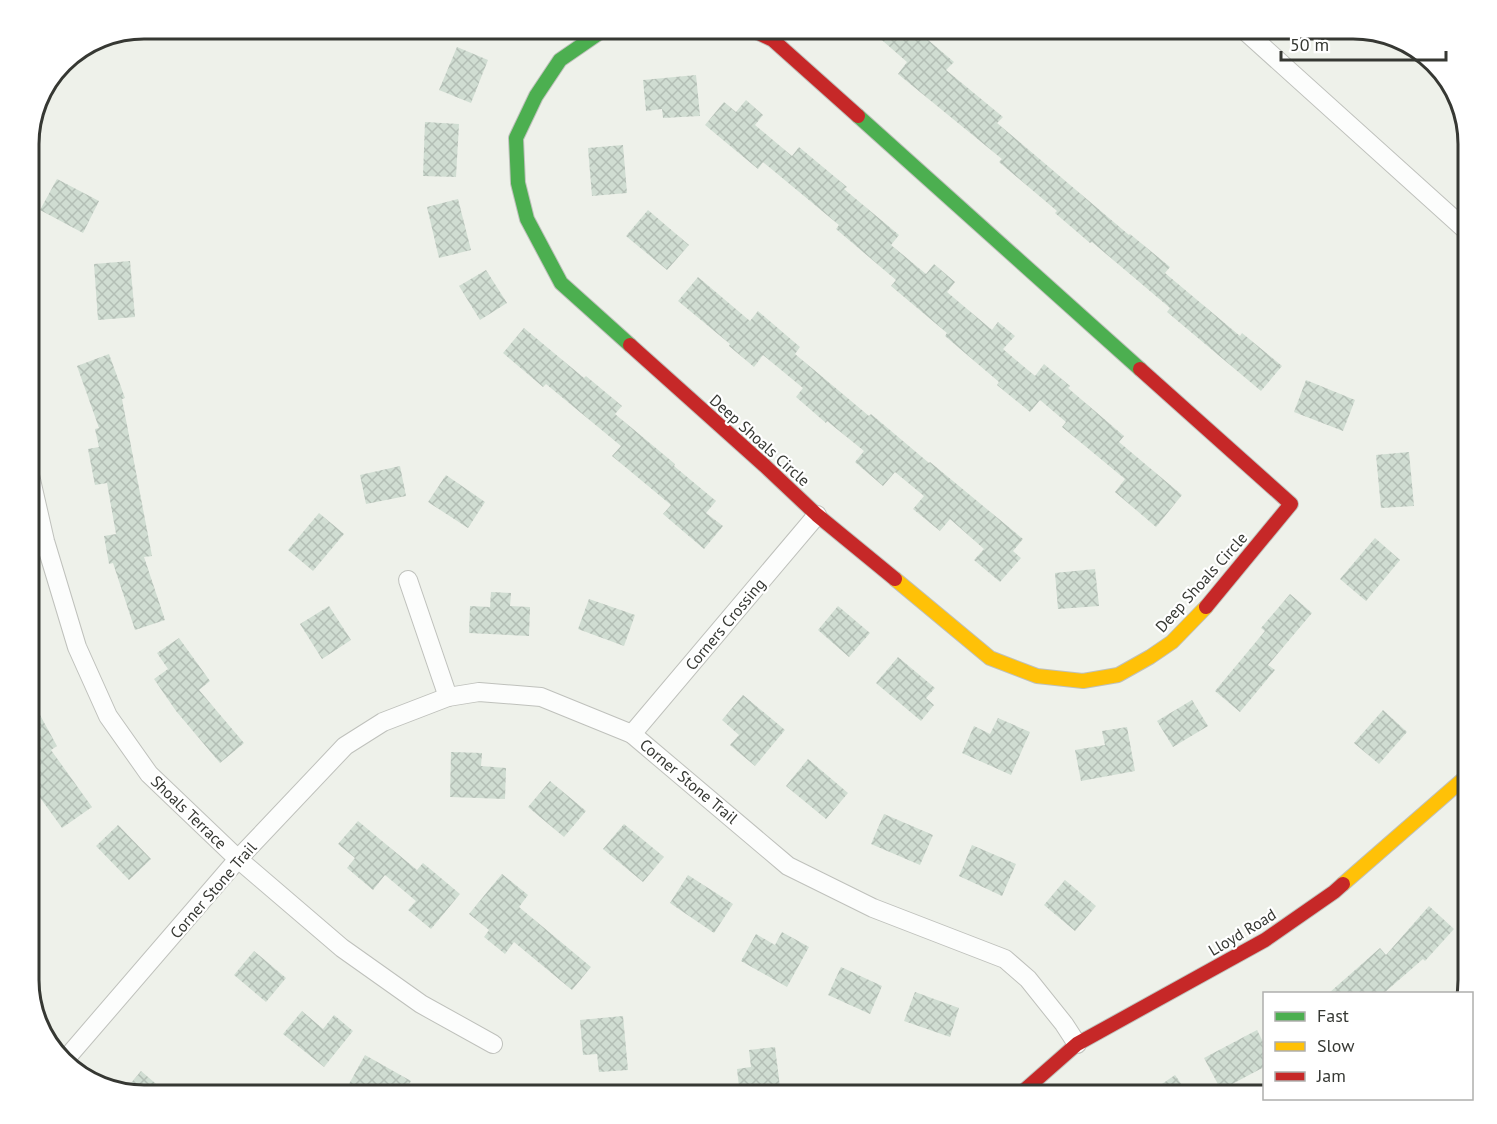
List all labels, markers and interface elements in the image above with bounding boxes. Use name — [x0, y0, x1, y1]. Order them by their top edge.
scale bar — [1281, 24, 1446, 62]
text: 50 m — [1290, 33, 1329, 56]
street label: Deep Shoals Circle — [706, 390, 814, 490]
street label: Deep Shoals Circle — [1151, 528, 1251, 636]
street label: Corners Crossing — [681, 574, 769, 674]
street label: Corner Stone Trail — [636, 734, 742, 828]
street label: Shoals Terrace — [147, 771, 231, 853]
street label: Corner Stone Trail — [166, 837, 261, 942]
street label: Lloyd Road — [1204, 904, 1280, 960]
legend — [1263, 992, 1473, 1100]
text: Fast — [1317, 1004, 1349, 1027]
text: Slow — [1317, 1034, 1355, 1057]
text: Jam — [1316, 1064, 1346, 1087]

